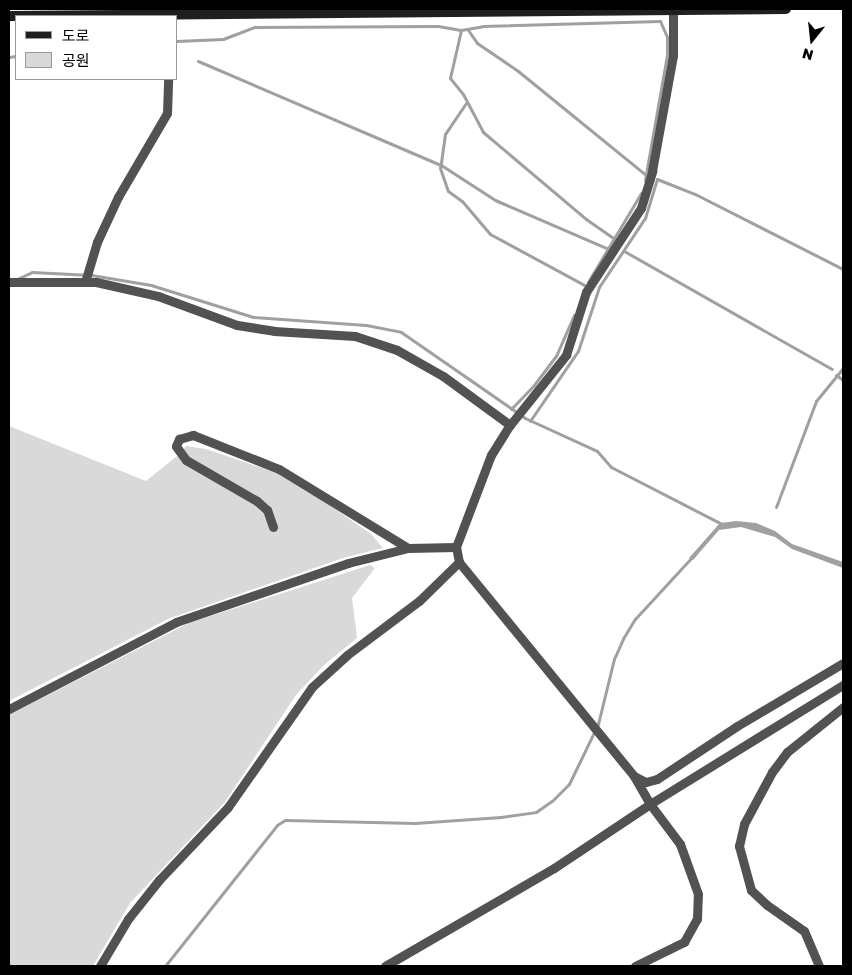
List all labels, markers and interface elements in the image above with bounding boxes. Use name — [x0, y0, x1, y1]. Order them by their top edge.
legend — [15, 15, 178, 80]
north arrow — [787, 15, 837, 65]
text: 도로 — [62, 26, 90, 44]
text: N — [800, 45, 815, 65]
text: 공원 — [62, 51, 90, 69]

